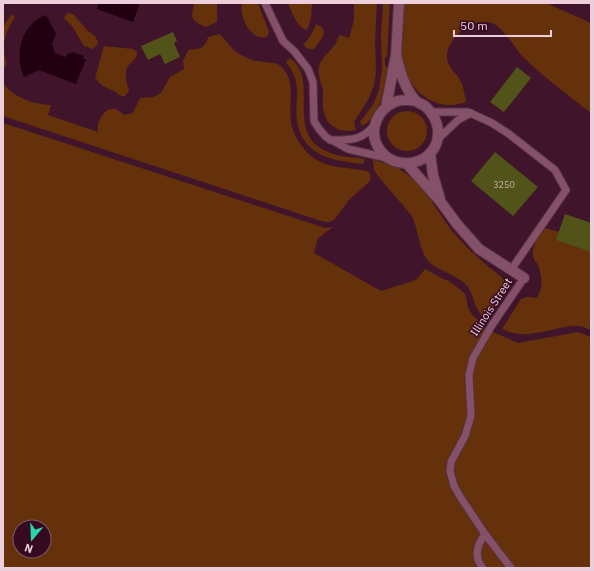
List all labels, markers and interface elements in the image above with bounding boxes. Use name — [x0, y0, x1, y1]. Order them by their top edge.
scale bar — [454, 12, 551, 38]
text: 50 m — [460, 18, 488, 33]
house number: 3250 — [493, 179, 515, 190]
street label: Illinois Street — [467, 275, 515, 339]
north arrow — [12, 519, 52, 559]
text: N — [23, 541, 35, 556]

